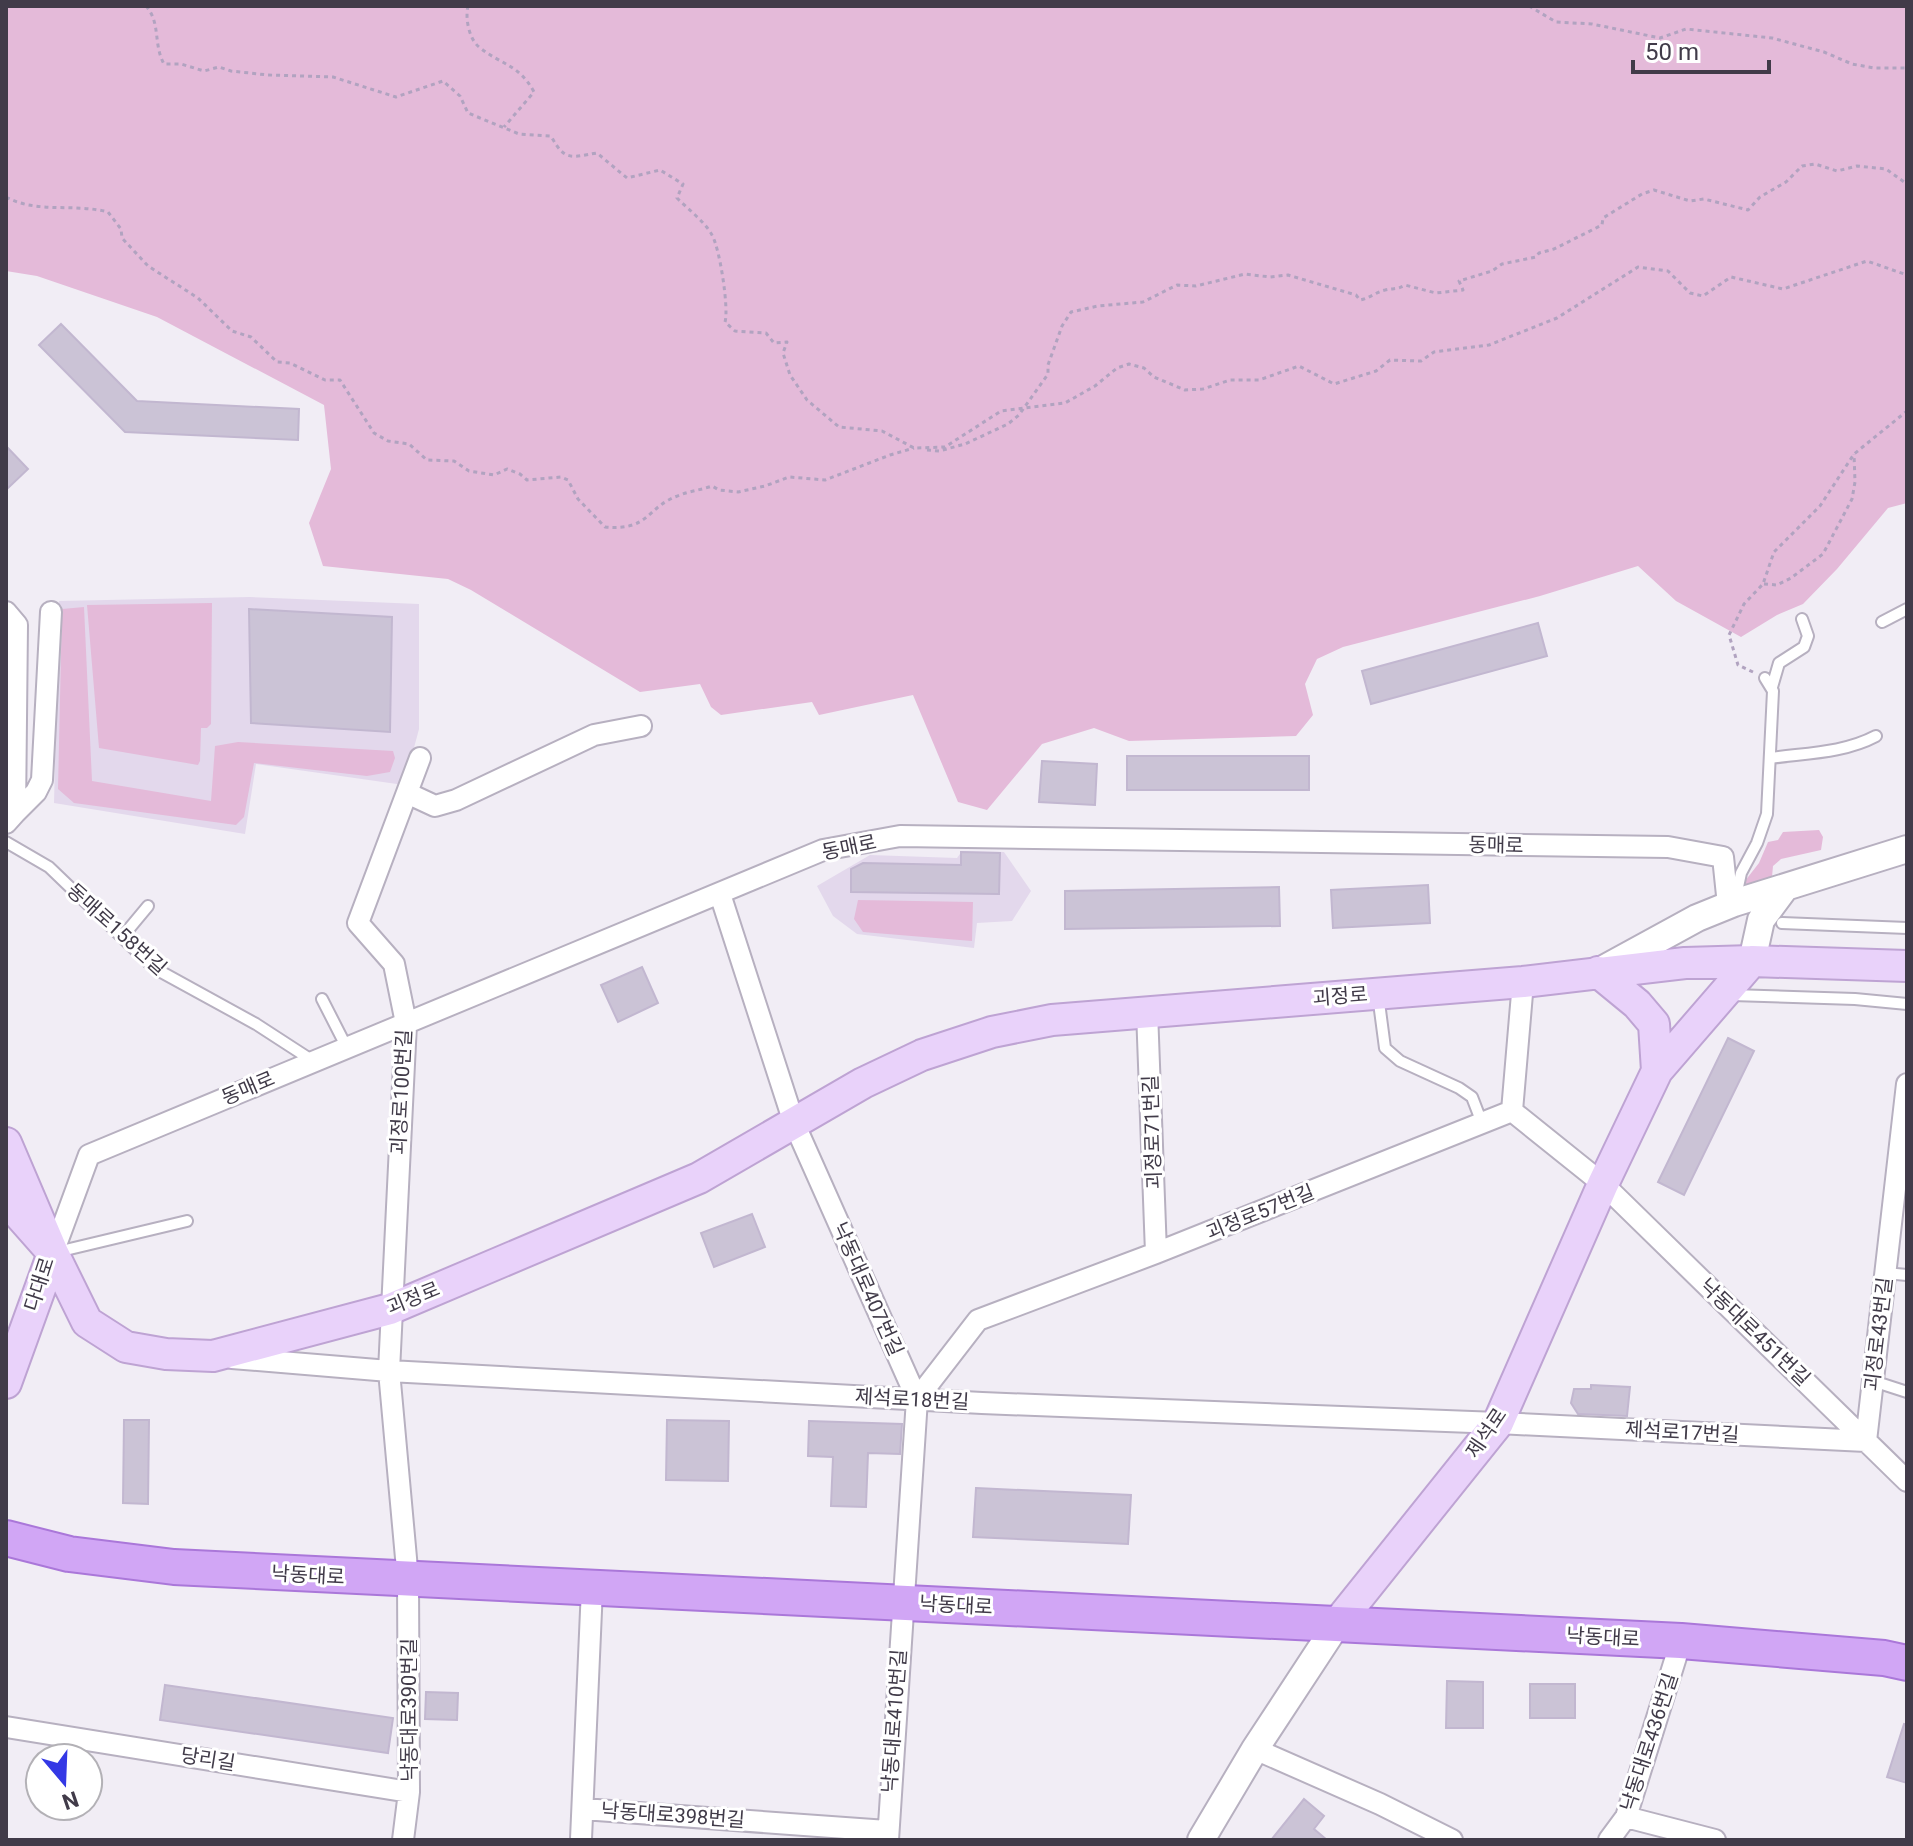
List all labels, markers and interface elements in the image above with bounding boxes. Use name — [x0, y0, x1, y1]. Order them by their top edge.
scale bar — [1633, 24, 1769, 74]
text: 50 m — [1645, 38, 1699, 66]
street label: 동매로 — [820, 830, 878, 864]
street label: 동매로 — [1468, 833, 1524, 857]
street label: 동매로158번길 — [62, 878, 172, 980]
street label: 괴정로 — [1312, 982, 1368, 1010]
street label: 괴정로100번길 — [386, 1029, 416, 1155]
street label: 동매로 — [218, 1066, 278, 1110]
street label: 괴정로71번길 — [1138, 1074, 1166, 1190]
street label: 괴정로57번길 — [1202, 1179, 1318, 1245]
street label: 낙동대로407번길 — [828, 1218, 908, 1360]
street label: 다대로 — [19, 1254, 59, 1314]
street label: 낙동대로451번길 — [1695, 1273, 1815, 1391]
street label: 괴정로43번길 — [1859, 1276, 1897, 1392]
street label: 괴정로 — [383, 1277, 443, 1319]
street label: 제석로18번길 — [854, 1384, 970, 1414]
street label: 제석로 — [1461, 1403, 1511, 1463]
street label: 제석로17번길 — [1624, 1417, 1740, 1447]
street label: 낙동대로 — [271, 1561, 345, 1589]
street label: 낙동대로 — [919, 1591, 993, 1619]
street label: 낙동대로 — [1566, 1623, 1640, 1651]
street label: 낙동대로390번길 — [397, 1638, 421, 1782]
street label: 낙동대로410번길 — [877, 1648, 911, 1794]
street label: 낙동대로436번길 — [1615, 1670, 1683, 1814]
north arrow — [24, 1742, 104, 1822]
street label: 당리길 — [179, 1743, 237, 1775]
text: N — [59, 1786, 82, 1815]
street label: 낙동대로398번길 — [600, 1798, 746, 1832]

